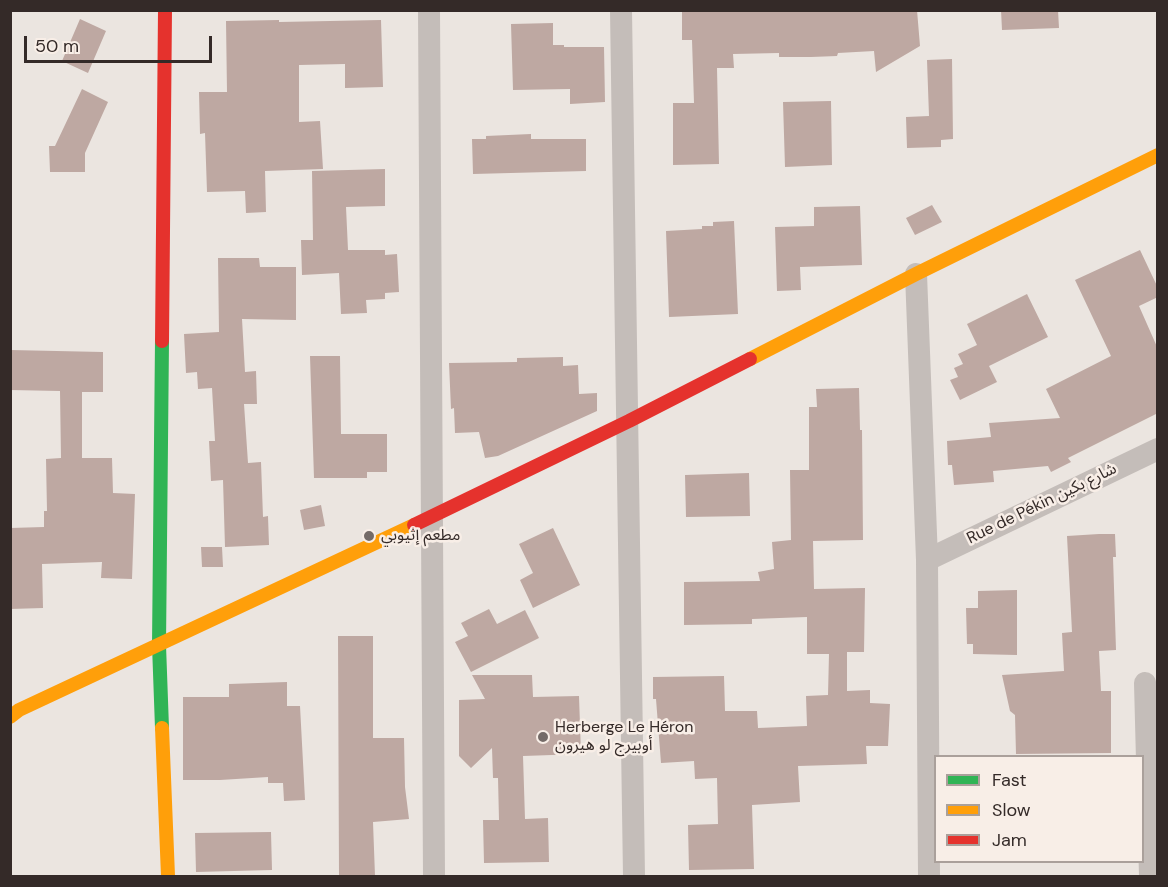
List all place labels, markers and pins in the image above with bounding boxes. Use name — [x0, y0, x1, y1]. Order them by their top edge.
place label: مطعم إثيوبي — [381, 526, 460, 546]
marker: مطعم إثيوبي — [362, 529, 376, 543]
place label: Herberge Le Héron أوبيرج لو هيرون — [555, 718, 693, 756]
marker: Herberge Le Héron أوبيرج لو هيرون — [536, 730, 550, 744]

